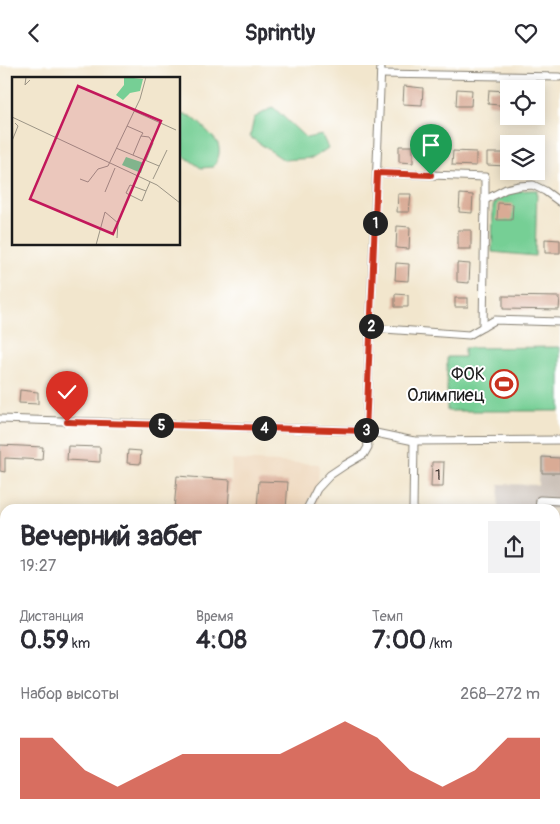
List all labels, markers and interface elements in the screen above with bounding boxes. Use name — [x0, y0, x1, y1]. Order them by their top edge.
icon: back — [20, 19, 48, 47]
text: Sprintly — [245, 19, 315, 47]
icon: heart — [512, 19, 540, 47]
inset map — [12, 77, 180, 245]
map controls — [500, 80, 545, 180]
button: locate — [500, 80, 545, 125]
pin — [410, 124, 452, 175]
icon: arrive — [417, 131, 445, 159]
button: layers — [500, 135, 545, 180]
pin: 1 — [362, 211, 388, 235]
text: 1 — [373, 215, 378, 232]
pin: 2 — [358, 313, 384, 339]
text: 2 — [368, 318, 375, 335]
place label: ФОК Олимпиец — [407, 363, 485, 407]
sports icon: ФОК Олимпиец — [489, 369, 519, 399]
pin — [46, 371, 88, 422]
icon: check — [53, 378, 81, 406]
pin: 5 — [148, 413, 174, 437]
pin: 4 — [252, 415, 276, 441]
text: 5 — [158, 417, 165, 434]
pin: 3 — [354, 417, 378, 443]
text: 4 — [260, 420, 269, 437]
text: 3 — [363, 422, 370, 439]
house number: 1 — [435, 466, 441, 485]
text: Вечерний забег — [20, 519, 202, 554]
button: share — [488, 521, 540, 573]
text: 19:27 — [20, 556, 56, 576]
text: Дистанция — [20, 608, 84, 625]
text: Время — [196, 608, 233, 625]
text: Темп — [372, 608, 403, 625]
text: 0.59 — [20, 625, 69, 656]
text: 4:08 — [196, 625, 247, 656]
text: 7:00 — [372, 625, 426, 656]
text: km — [69, 635, 90, 652]
text: /km — [426, 635, 452, 652]
text: Набор высоты — [20, 684, 119, 704]
text: 268–272 m — [460, 684, 540, 704]

